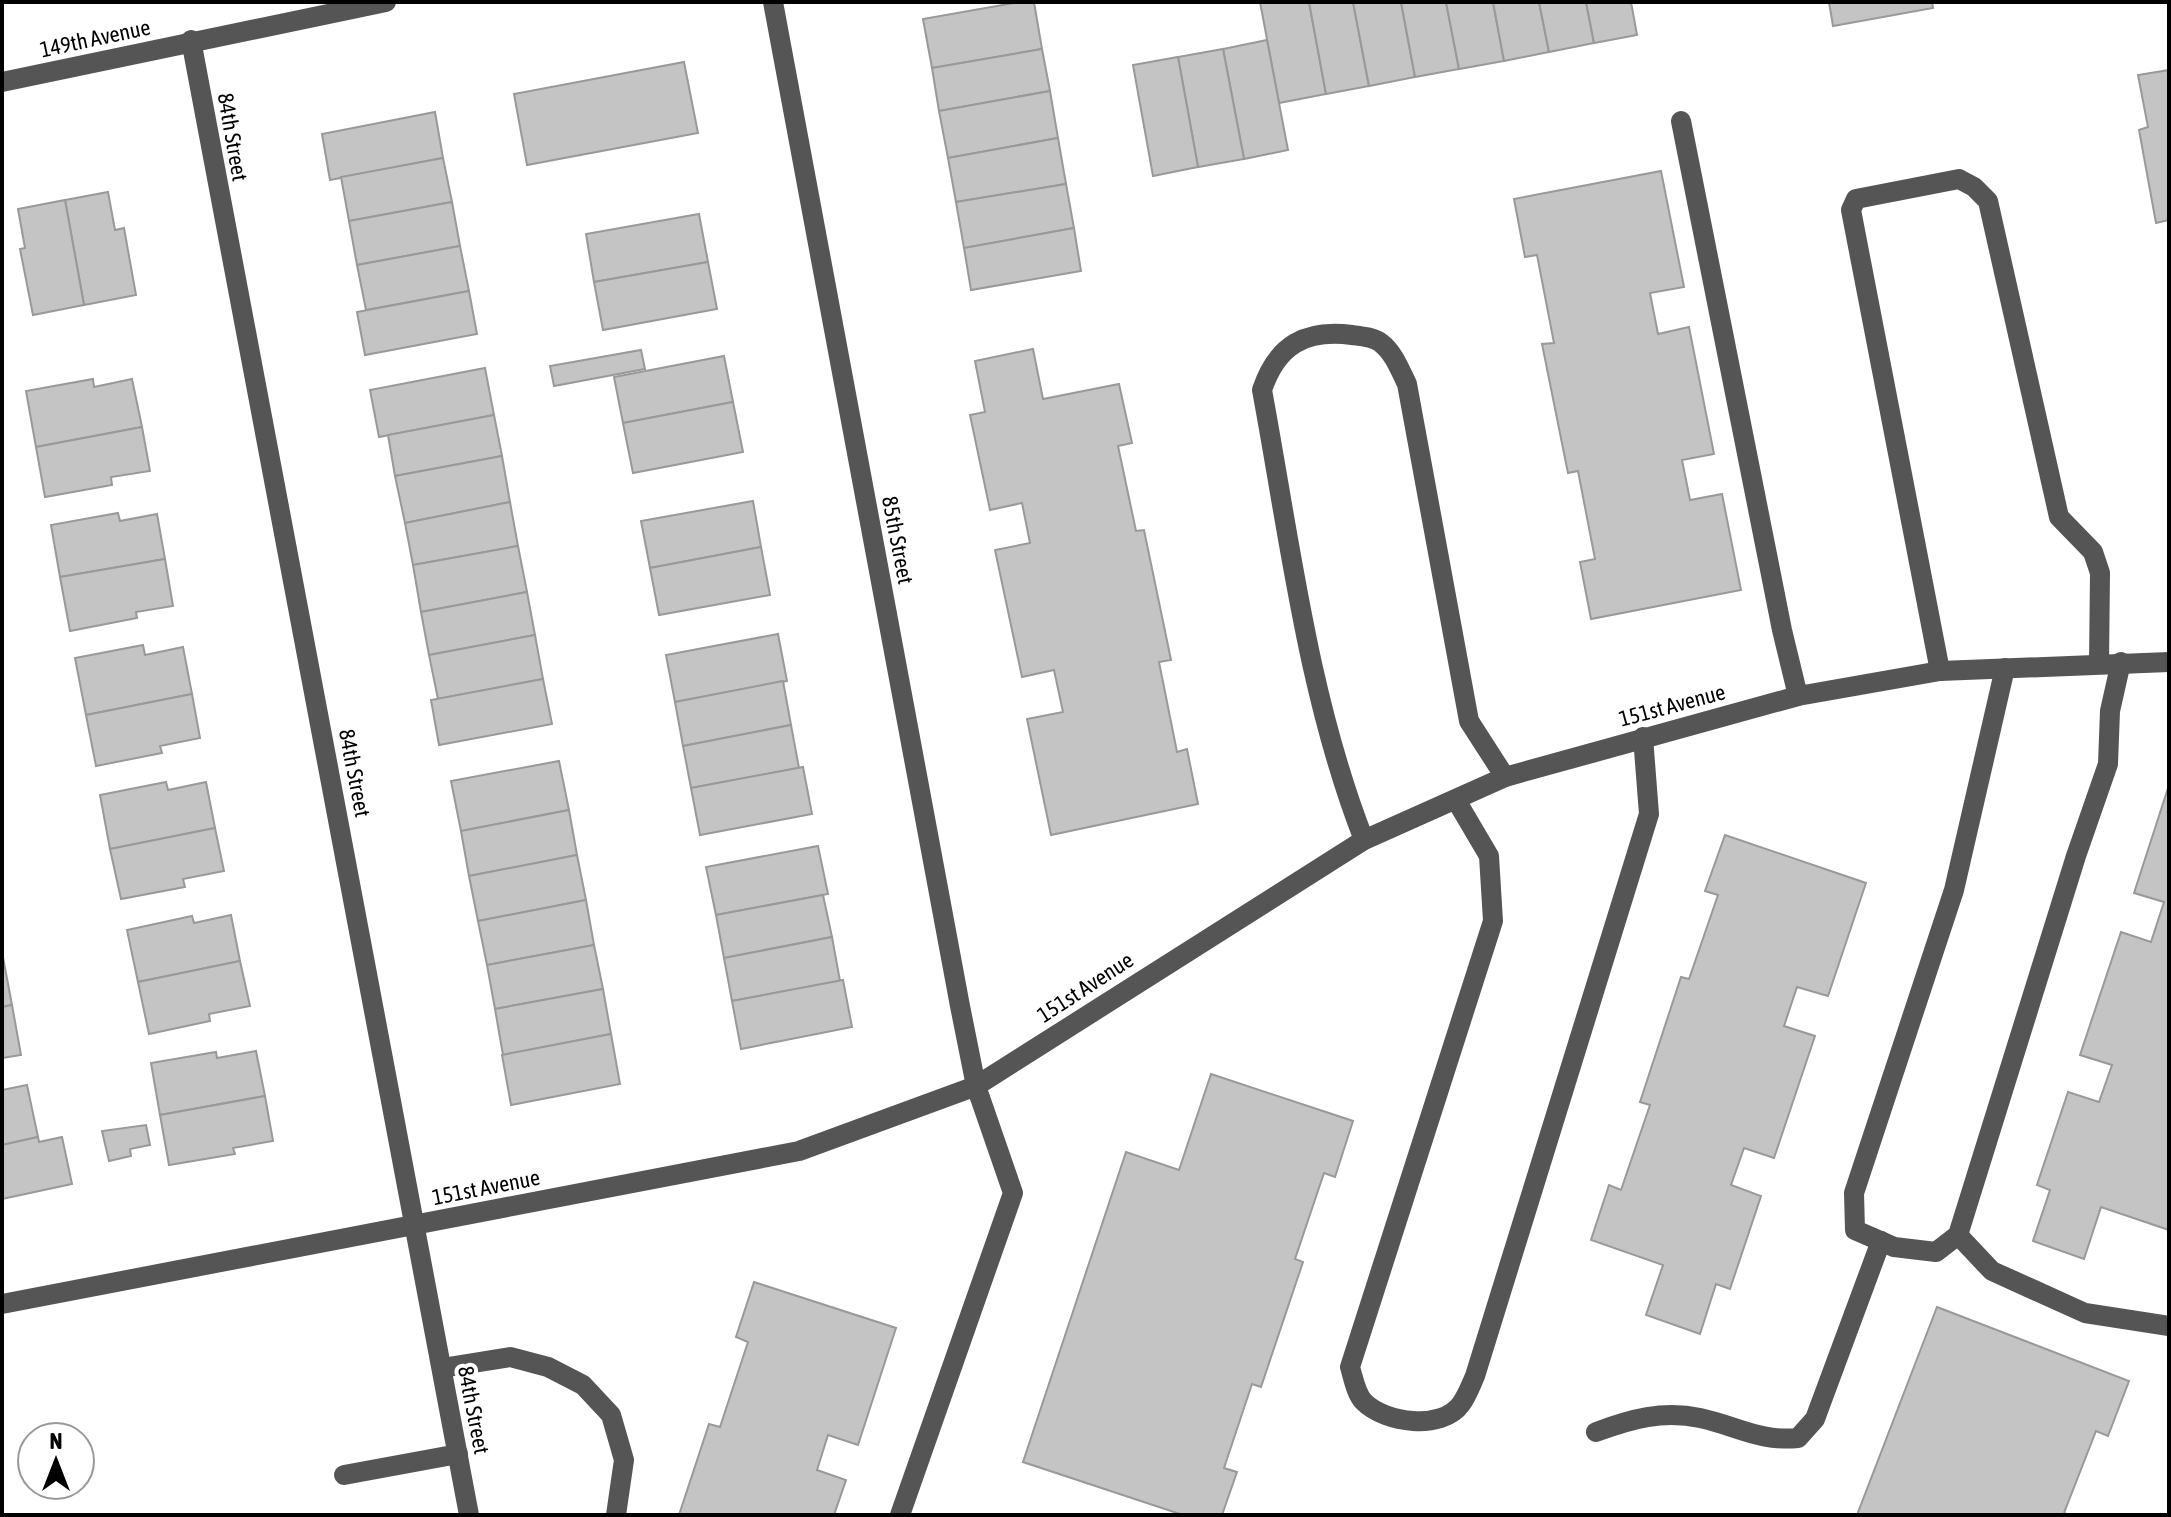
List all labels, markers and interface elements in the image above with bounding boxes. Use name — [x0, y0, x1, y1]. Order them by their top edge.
street label: 149th Avenue — [38, 14, 152, 62]
street label: 84th Street — [212, 91, 254, 183]
street label: 85th Street — [877, 494, 919, 586]
street label: 151st Avenue — [1616, 678, 1728, 732]
street label: 84th Street — [334, 727, 376, 819]
street label: 151st Avenue — [1032, 946, 1138, 1028]
street label: 151st Avenue — [430, 1164, 542, 1210]
street label: 84th Street — [453, 1364, 495, 1456]
north arrow — [16, 1421, 96, 1501]
text: N — [50, 1428, 62, 1454]

